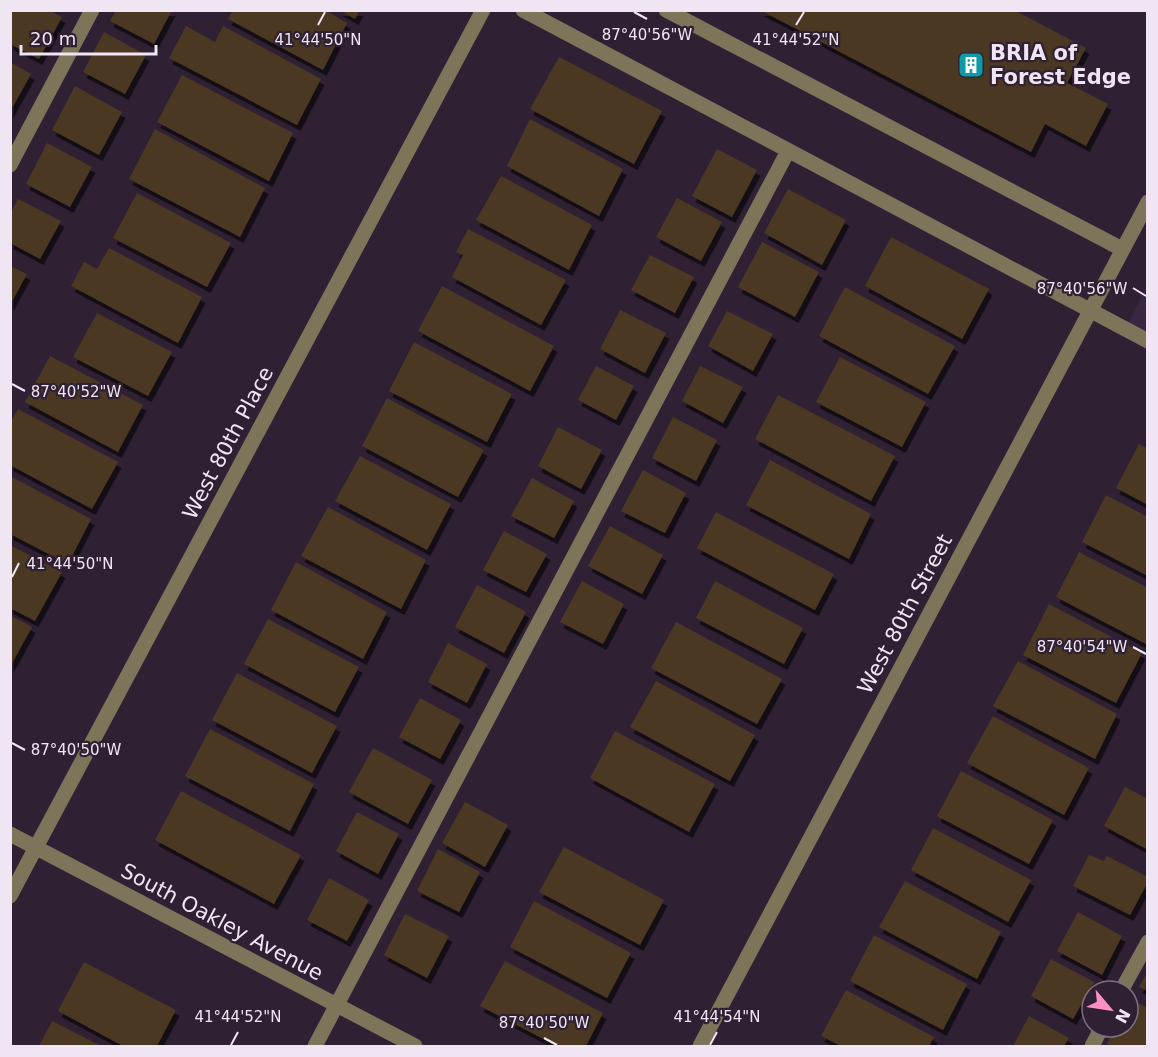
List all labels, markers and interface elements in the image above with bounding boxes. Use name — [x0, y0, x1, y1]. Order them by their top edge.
scale bar — [21, 18, 156, 56]
text: 87°40'56"W — [602, 26, 692, 44]
text: 20 m — [30, 28, 76, 49]
text: 41°44'50"N — [274, 31, 362, 49]
text: 41°44'52"N — [752, 31, 840, 49]
place label: BRIA of Forest Edge — [990, 41, 1131, 89]
building icon: BRIA of Forest Edge — [956, 50, 986, 80]
text: 87°40'56"W — [1037, 280, 1127, 298]
street label: West 80th Place — [178, 363, 278, 523]
text: 87°40'52"W — [31, 383, 121, 401]
street label: West 80th Street — [853, 530, 957, 698]
text: 41°44'50"N — [26, 555, 114, 573]
text: 87°40'54"W — [1037, 638, 1127, 656]
text: 87°40'50"W — [31, 741, 121, 759]
street label: South Oakley Avenue — [117, 859, 327, 985]
north arrow — [1080, 979, 1140, 1039]
text: N — [1111, 1006, 1134, 1026]
text: 41°44'52"N — [194, 1008, 282, 1026]
text: 41°44'54"N — [673, 1008, 761, 1026]
text: 87°40'50"W — [499, 1014, 589, 1032]

